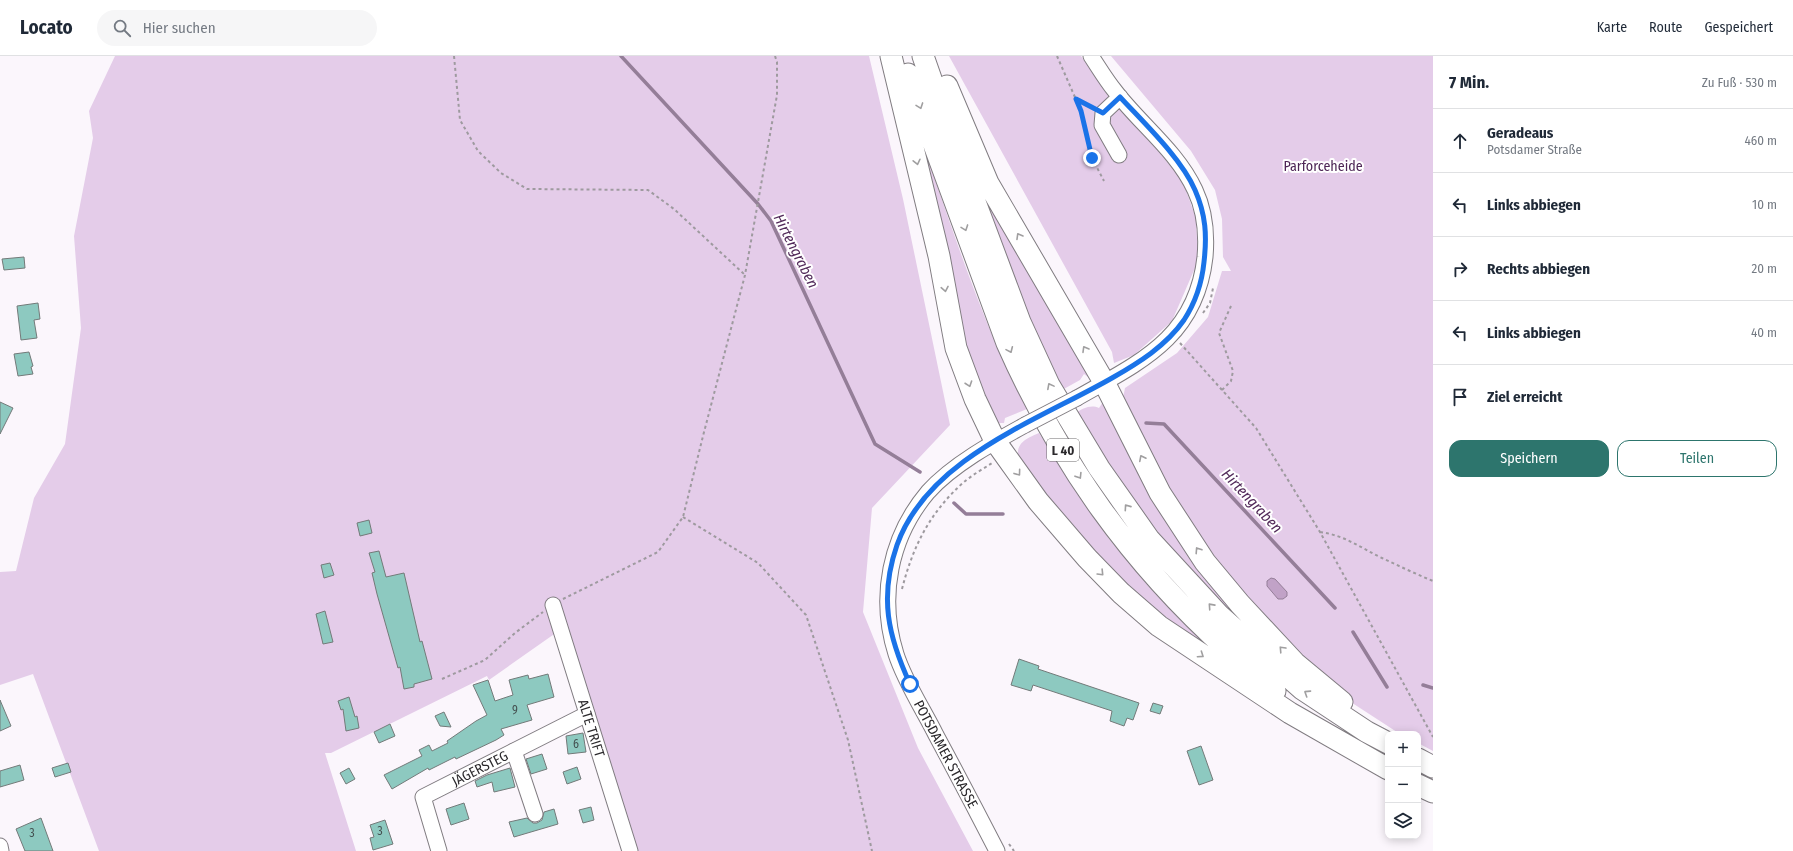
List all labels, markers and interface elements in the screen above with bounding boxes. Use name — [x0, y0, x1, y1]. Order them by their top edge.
search box — [97, 10, 377, 46]
text: Locato — [20, 16, 73, 39]
icon: search — [111, 17, 133, 39]
text: Hier suchen — [143, 19, 216, 37]
text: Karte — [1597, 19, 1627, 36]
text: Route — [1649, 19, 1682, 36]
text: Gespeichert — [1704, 19, 1773, 36]
text: 7 Min. — [1449, 72, 1489, 93]
text: Zu Fuß · 530 m — [1702, 75, 1777, 90]
one-way arrow — [915, 102, 923, 109]
text: Geradeaus — [1487, 124, 1553, 142]
icon: ahead — [1449, 130, 1471, 152]
text: 460 m — [1744, 133, 1777, 148]
text: Potsdamer Straße — [1487, 142, 1582, 157]
route end — [1083, 149, 1101, 167]
park label: Parforceheide — [1283, 158, 1363, 175]
one-way arrow — [913, 159, 921, 165]
icon: left — [1449, 194, 1471, 216]
text: Links abbiegen — [1487, 196, 1581, 214]
text: 10 m — [1752, 197, 1777, 212]
water label: Hirtengraben — [770, 211, 822, 291]
one-way arrow — [960, 224, 968, 231]
one-way arrow — [1017, 233, 1024, 240]
icon: right — [1449, 258, 1471, 280]
text: Rechts abbiegen — [1487, 260, 1590, 278]
text: 20 m — [1751, 261, 1777, 276]
one-way arrow — [940, 286, 949, 292]
icon: left — [1449, 322, 1471, 344]
text: Links abbiegen — [1487, 324, 1581, 342]
text: 40 m — [1751, 325, 1777, 340]
one-way arrow — [1005, 345, 1013, 353]
one-way arrow — [1082, 346, 1089, 353]
one-way arrow — [965, 381, 973, 388]
one-way arrow — [1047, 382, 1054, 390]
icon: arrive — [1449, 386, 1471, 408]
text: Ziel erreicht — [1487, 388, 1562, 406]
road number: L 40 — [1047, 439, 1079, 461]
button: Speichern — [1449, 440, 1609, 477]
button: Teilen — [1617, 440, 1777, 477]
one-way arrow — [1140, 455, 1147, 462]
water label: Hirtengraben — [1218, 465, 1286, 537]
one-way arrow — [1013, 469, 1021, 476]
one-way arrow — [1074, 472, 1081, 479]
one-way arrow — [1124, 504, 1132, 511]
one-way arrow — [1195, 547, 1203, 554]
one-way arrow — [1096, 568, 1104, 576]
one-way arrow — [1208, 603, 1215, 611]
one-way arrow — [1280, 646, 1287, 653]
one-way arrow — [1197, 650, 1204, 658]
route start — [901, 675, 919, 693]
one-way arrow — [1305, 691, 1312, 698]
street label: ALTE TRIFT — [574, 697, 608, 760]
street label: POTSDAMER STRASSE — [910, 697, 981, 812]
house number: 9 — [512, 703, 518, 717]
map controls — [1385, 731, 1421, 839]
button: + — [1385, 731, 1421, 767]
house number: 6 — [573, 737, 579, 751]
street label: JÄGERSTEG — [449, 747, 511, 790]
button: − — [1385, 767, 1421, 803]
button: layers — [1385, 803, 1421, 839]
house number: 3 — [377, 824, 383, 838]
house number: 3 — [29, 826, 35, 840]

